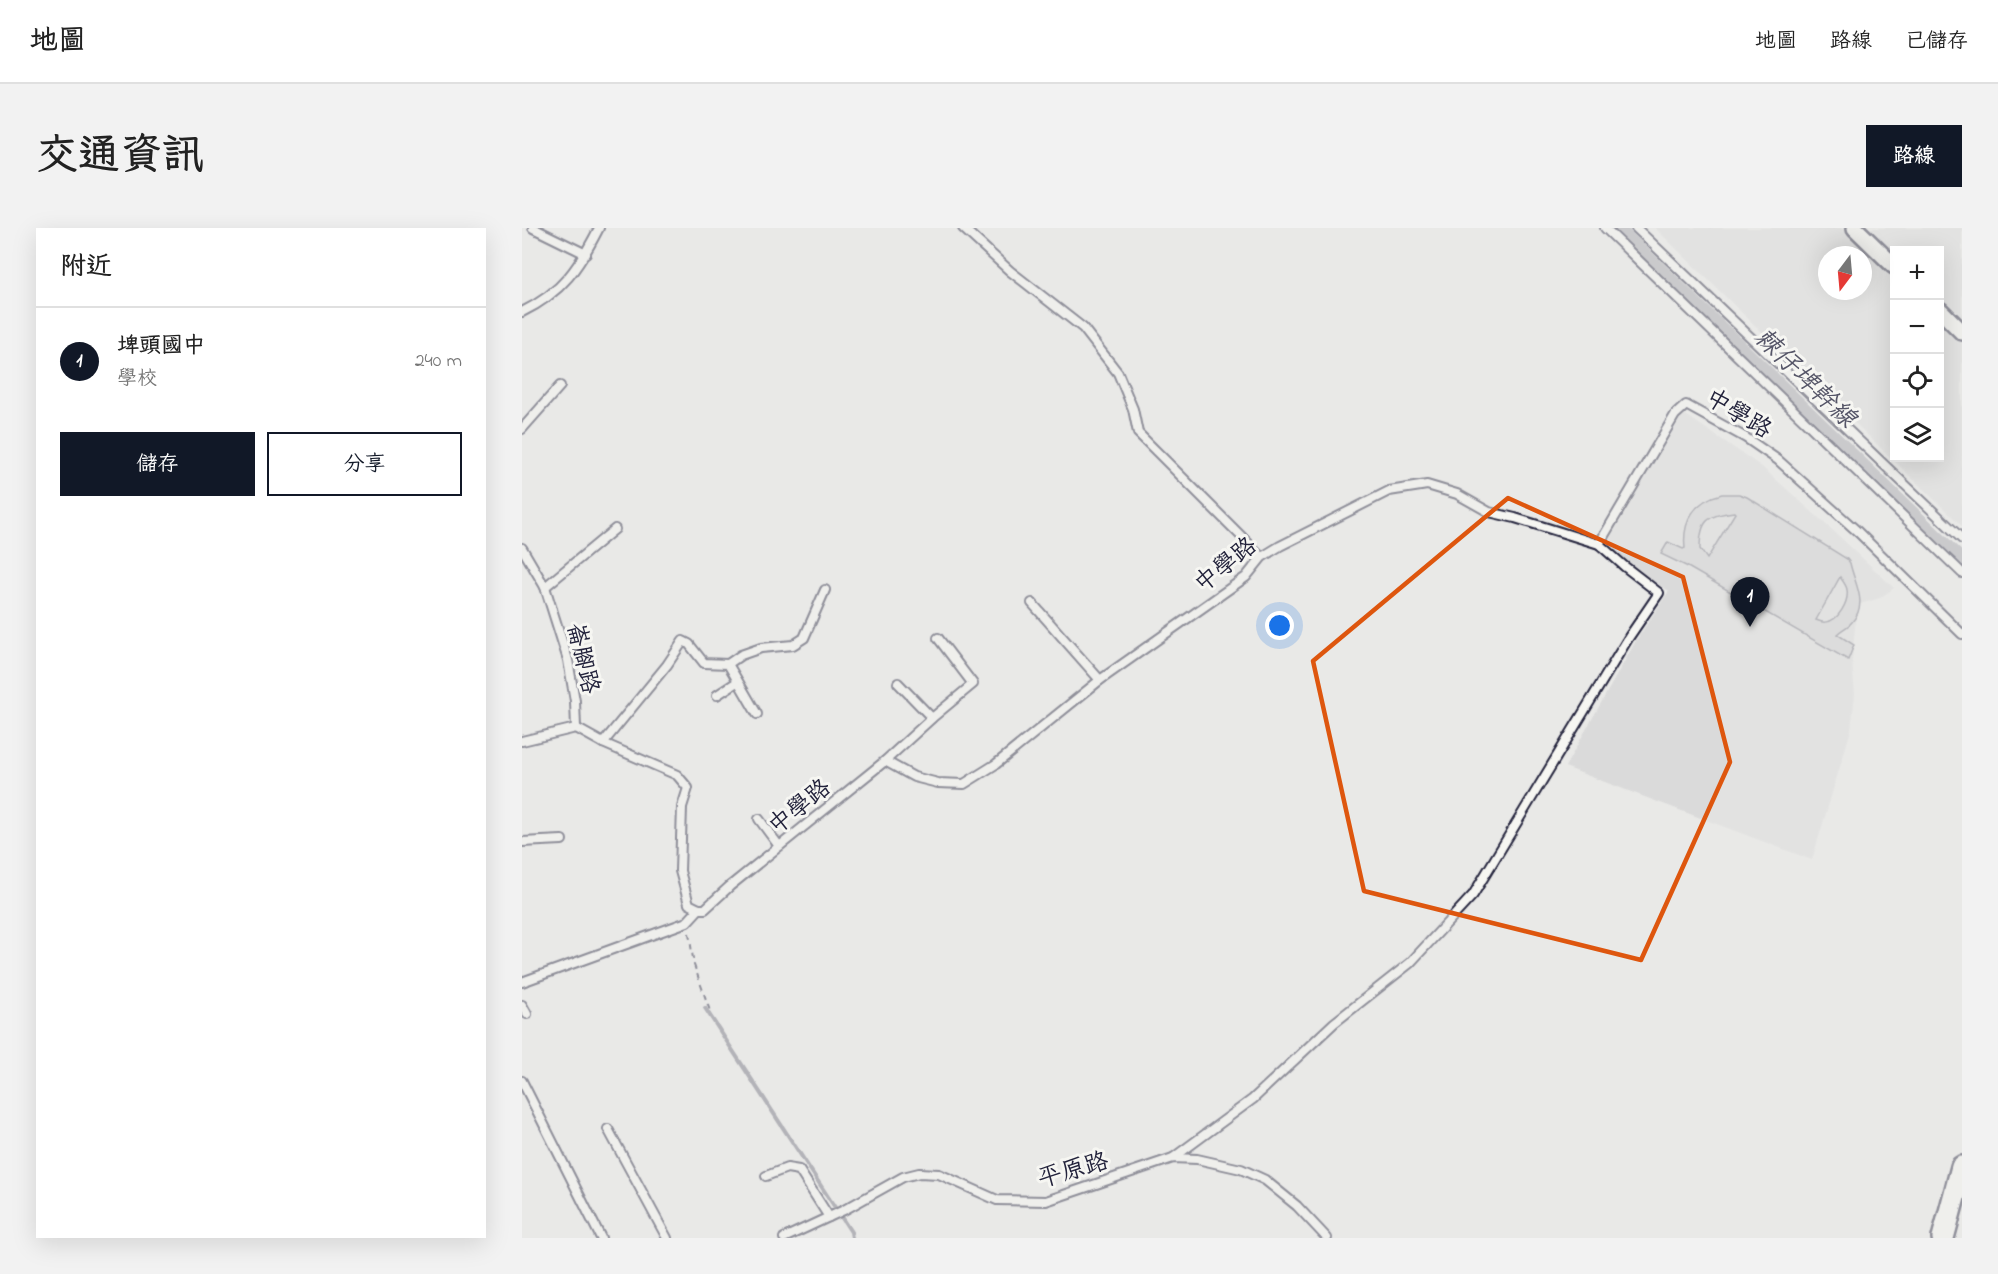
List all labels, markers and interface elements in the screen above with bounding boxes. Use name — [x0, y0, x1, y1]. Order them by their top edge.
text: 地圖 — [30, 22, 86, 63]
text: 地圖 — [1755, 27, 1797, 57]
text: 路線 — [1830, 27, 1872, 57]
text: 已儲存 — [1905, 27, 1968, 57]
button: 路線 — [1866, 125, 1962, 187]
text: 交通資訊 — [36, 127, 204, 188]
north arrow — [1818, 246, 1872, 300]
map controls — [1890, 246, 1944, 462]
button: + — [1890, 246, 1944, 300]
text: 附近 — [60, 249, 112, 287]
button: − — [1890, 300, 1944, 354]
water label: 棘仔埤幹線 — [1744, 320, 1865, 439]
text: 埤頭國中 — [117, 331, 205, 363]
text: 1 — [76, 347, 83, 376]
text: 240 m — [415, 347, 462, 376]
button: locate — [1890, 354, 1944, 408]
text: 學校 — [117, 365, 157, 394]
street label: 中學路 — [1698, 382, 1778, 449]
button: layers — [1890, 408, 1944, 462]
button: 儲存 — [60, 432, 255, 496]
button: 分享 — [267, 432, 462, 496]
street label: 中學路 — [1188, 530, 1266, 602]
pin: 1 — [1730, 578, 1770, 627]
your location — [1265, 611, 1294, 640]
street label: 崙腳路 — [556, 620, 607, 698]
street label: 中學路 — [762, 772, 840, 844]
street label: 平原路 — [1034, 1145, 1113, 1198]

